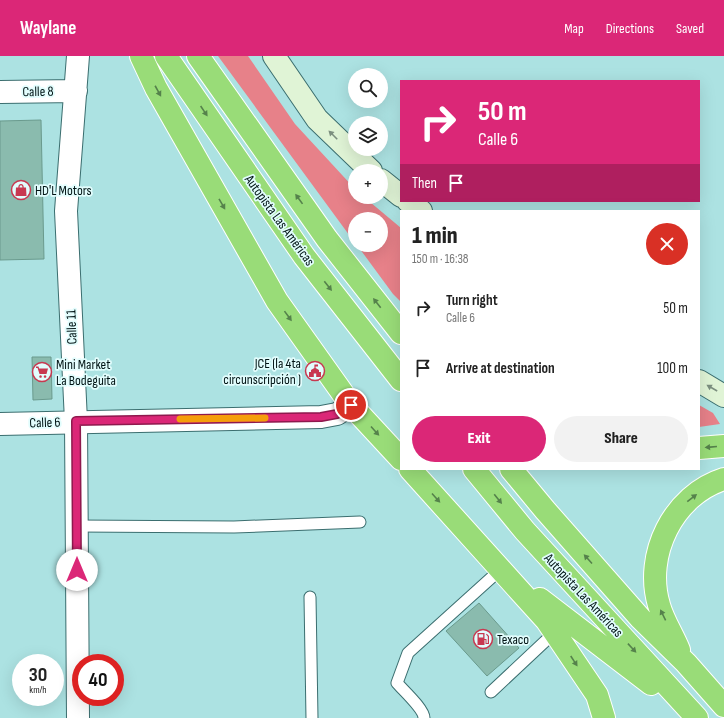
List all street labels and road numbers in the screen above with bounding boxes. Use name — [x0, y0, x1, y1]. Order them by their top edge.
street label: Calle 8 — [22, 83, 54, 100]
street label: Autopista Las Américas — [240, 171, 318, 269]
street label: Calle 11 — [62, 309, 81, 345]
street label: Calle 6 — [29, 413, 61, 432]
street label: Autopista Las Américas — [540, 549, 627, 641]

